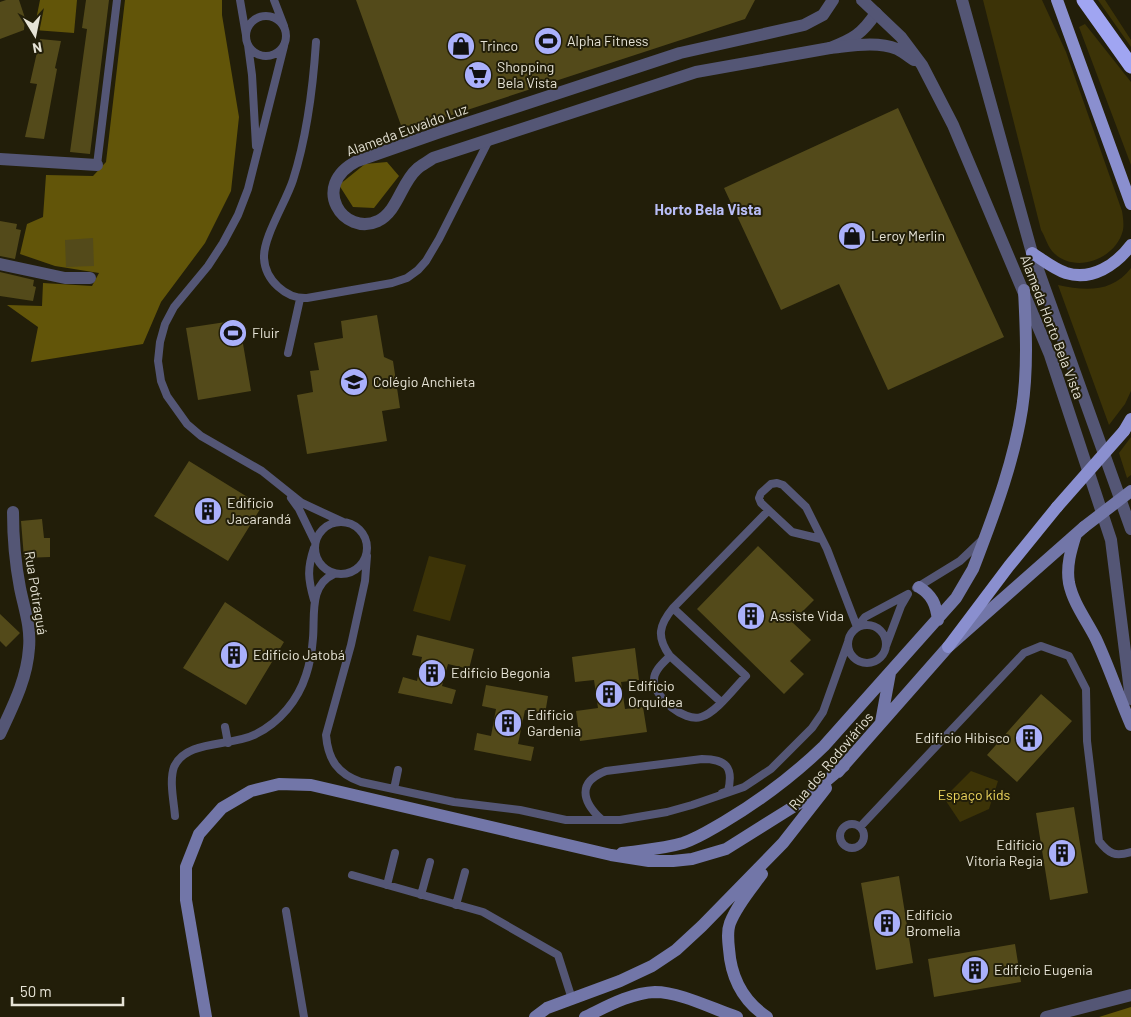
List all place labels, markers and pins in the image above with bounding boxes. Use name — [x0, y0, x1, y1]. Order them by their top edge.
sports icon: Alpha Fitness — [533, 26, 563, 56]
shop icon: Trinco — [446, 31, 476, 61]
place label: Alpha Fitness — [567, 32, 649, 49]
place label: Trinco — [480, 37, 518, 54]
place label: Shopping Bela Vista — [497, 58, 557, 91]
supermarket icon: Shopping Bela Vista — [463, 60, 493, 90]
shop icon: Leroy Merlin — [837, 221, 867, 251]
place label: Leroy Merlin — [871, 227, 945, 244]
sports icon: Fluir — [218, 318, 248, 348]
place label: Fluir — [252, 324, 279, 341]
school or university icon: Colégio Anchieta — [339, 367, 369, 397]
place label: Colégio Anchieta — [373, 373, 475, 390]
place label: Edificio Jacarandá — [227, 494, 291, 527]
building icon: Edificio Jacarandá — [193, 496, 223, 526]
building icon: Assiste Vida — [736, 601, 766, 631]
place label: Assiste Vida — [770, 607, 844, 624]
building icon: Edificio Jatobá — [219, 640, 249, 670]
place label: Edificio Jatobá — [253, 646, 345, 663]
building icon: Edificio Begonia — [417, 658, 447, 688]
place label: Edificio Begonia — [451, 664, 550, 681]
place label: Edificio Orquidea — [628, 677, 683, 710]
building icon: Edificio Orquidea — [594, 679, 624, 709]
place label: Edificio Gardenia — [527, 706, 581, 739]
building icon: Edificio Gardenia — [493, 708, 523, 738]
building icon: Edificio Hibisco — [1014, 723, 1044, 753]
place label: Edificio Hibisco — [915, 729, 1010, 746]
place label: Edificio Vitoria Regia — [966, 836, 1043, 869]
building icon: Edificio Vitoria Regia — [1047, 838, 1077, 868]
place label: Edificio Bromelia — [906, 906, 960, 939]
building icon: Edificio Bromelia — [872, 908, 902, 938]
building icon: Edificio Eugenia — [960, 955, 990, 985]
place label: Edificio Eugenia — [994, 961, 1093, 978]

